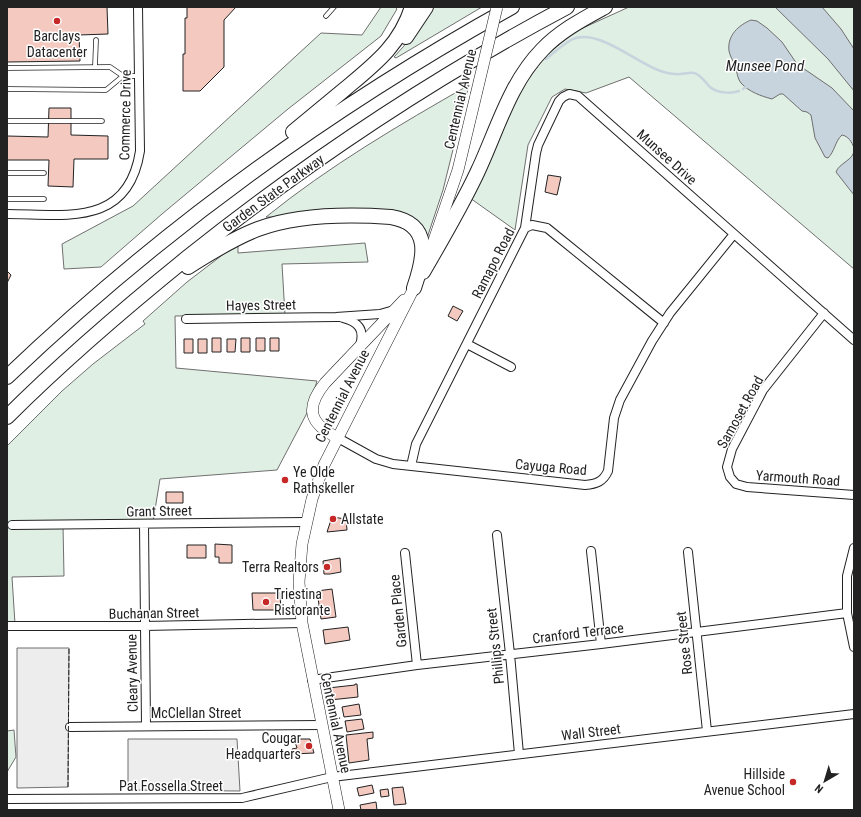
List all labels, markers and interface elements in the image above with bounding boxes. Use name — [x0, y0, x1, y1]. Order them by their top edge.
marker: Barclays Datacenter — [52, 16, 62, 26]
place label: Barclays Datacenter — [27, 28, 87, 60]
street label: Centennial Avenue — [441, 47, 479, 151]
water label: Munsee Pond — [726, 57, 805, 75]
street label: Commerce Drive — [116, 69, 134, 161]
street label: Munsee Drive — [634, 126, 700, 188]
street label: Garden State Parkway — [219, 151, 327, 235]
street label: Ramapo Road — [468, 225, 518, 301]
street label: Hayes Street — [226, 296, 296, 314]
street label: Centennial Avenue — [312, 346, 373, 445]
street label: Samoset Road — [714, 373, 766, 451]
street label: Cayuga Road — [514, 456, 588, 478]
place label: Ye Olde Rathskeller — [293, 464, 354, 496]
street label: Yarmouth Road — [755, 467, 841, 489]
marker: Ye Olde Rathskeller — [280, 475, 290, 485]
street label: Grant Street — [126, 502, 192, 520]
place label: Allstate — [341, 511, 384, 527]
marker: Allstate — [328, 514, 338, 524]
place label: Terra Realtors — [242, 559, 319, 575]
marker: Terra Realtors — [322, 562, 332, 572]
street label: Garden Place — [386, 573, 410, 648]
place label: Triestina Ristorante — [274, 586, 331, 618]
marker: Triestina Ristorante — [261, 597, 271, 607]
street label: Buchanan Street — [109, 604, 199, 622]
street label: Phillips Street — [483, 607, 507, 685]
street label: Rose Street — [673, 611, 695, 675]
street label: Cranford Terrace — [531, 619, 625, 647]
street label: Cleary Avenue — [123, 633, 141, 712]
street label: Centennial Avenue — [318, 671, 355, 775]
street label: McClellan Street — [151, 705, 241, 721]
street label: Wall Street — [560, 720, 622, 744]
place label: Cougar Headquarters — [226, 730, 301, 762]
marker: Cougar Headquarters — [304, 741, 314, 751]
north arrow — [805, 761, 845, 801]
place label: Hillside Avenue School — [704, 766, 785, 798]
marker: Hillside Avenue School — [788, 777, 798, 787]
street label: Pat Fossella Street — [119, 778, 223, 794]
text: N — [812, 781, 826, 796]

